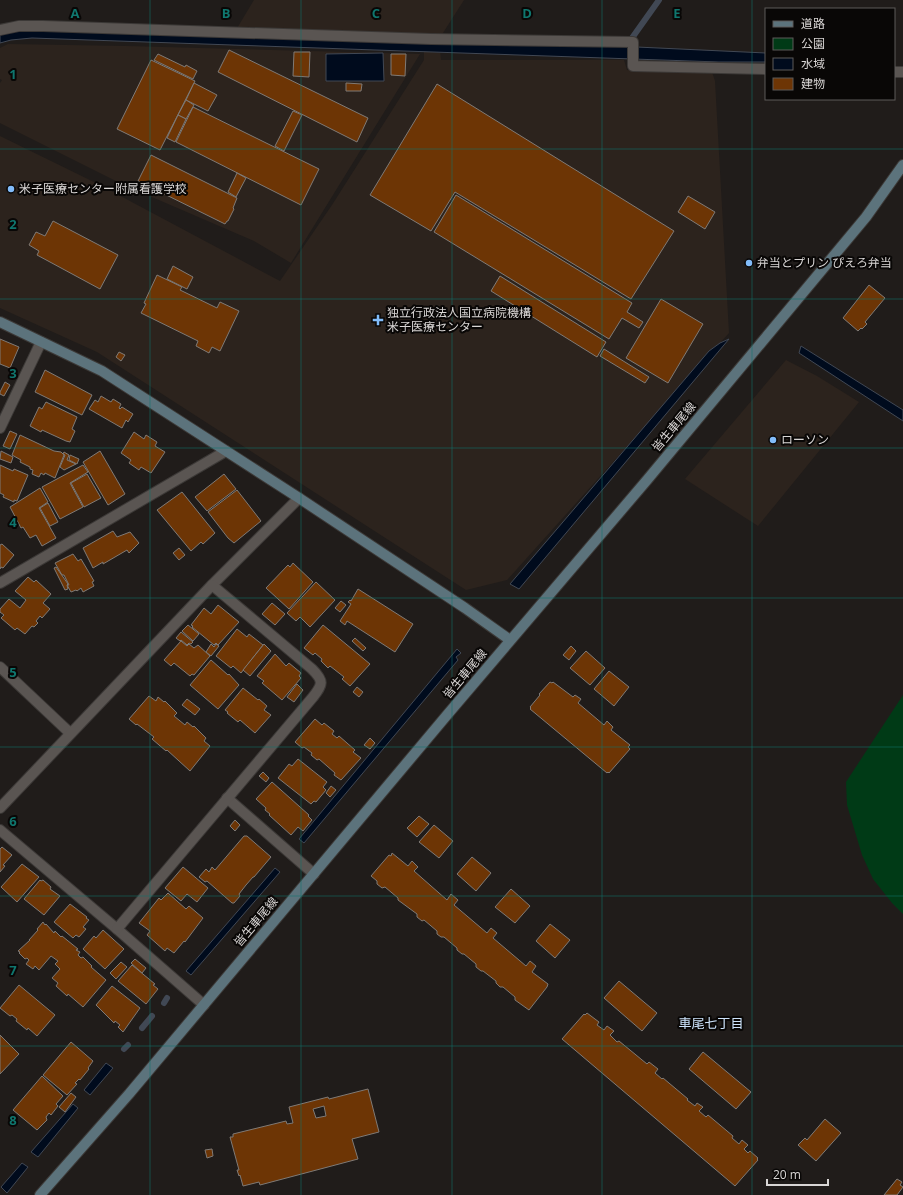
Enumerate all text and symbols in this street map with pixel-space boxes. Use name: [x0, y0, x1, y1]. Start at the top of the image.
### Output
text: A: [71, 4, 80, 22]
text: B: [222, 4, 231, 22]
text: C: [372, 4, 380, 22]
text: D: [522, 4, 532, 22]
text: E: [673, 4, 681, 22]
legend: [765, 8, 895, 100]
text: 道路: [801, 15, 825, 32]
text: 公園: [801, 35, 825, 52]
text: 水域: [801, 55, 825, 72]
text: 1: [9, 65, 17, 83]
text: 建物: [801, 75, 825, 92]
place label: 米子医療センター附属看護学校: [19, 180, 187, 197]
marker: 米子医療センター附属看護学校: [6, 184, 16, 194]
text: 2: [9, 215, 17, 233]
place label: 弁当とプリン ぴえろ弁当: [757, 254, 892, 271]
marker: 弁当とプリン ぴえろ弁当: [744, 258, 754, 268]
place label: 独立行政法人国立病院機構 米子医療センター: [387, 304, 531, 335]
marker: 独立行政法人国立病院機構 米子医療センター: [372, 314, 384, 326]
text: 3: [9, 364, 17, 382]
street label: 皆生車尾線: [648, 398, 699, 455]
place label: ローソン: [781, 431, 829, 448]
marker: ローソン: [768, 435, 778, 445]
text: 4: [9, 513, 17, 531]
street label: 皆生車尾線: [439, 645, 490, 702]
text: 5: [9, 663, 17, 681]
text: 6: [9, 812, 17, 830]
street label: 皆生車尾線: [230, 893, 281, 950]
text: 7: [9, 961, 17, 979]
district label: 車尾七丁目: [678, 1014, 744, 1032]
text: 8: [9, 1111, 17, 1129]
scale bar: [767, 1161, 828, 1187]
text: 20 m: [773, 1166, 801, 1183]

